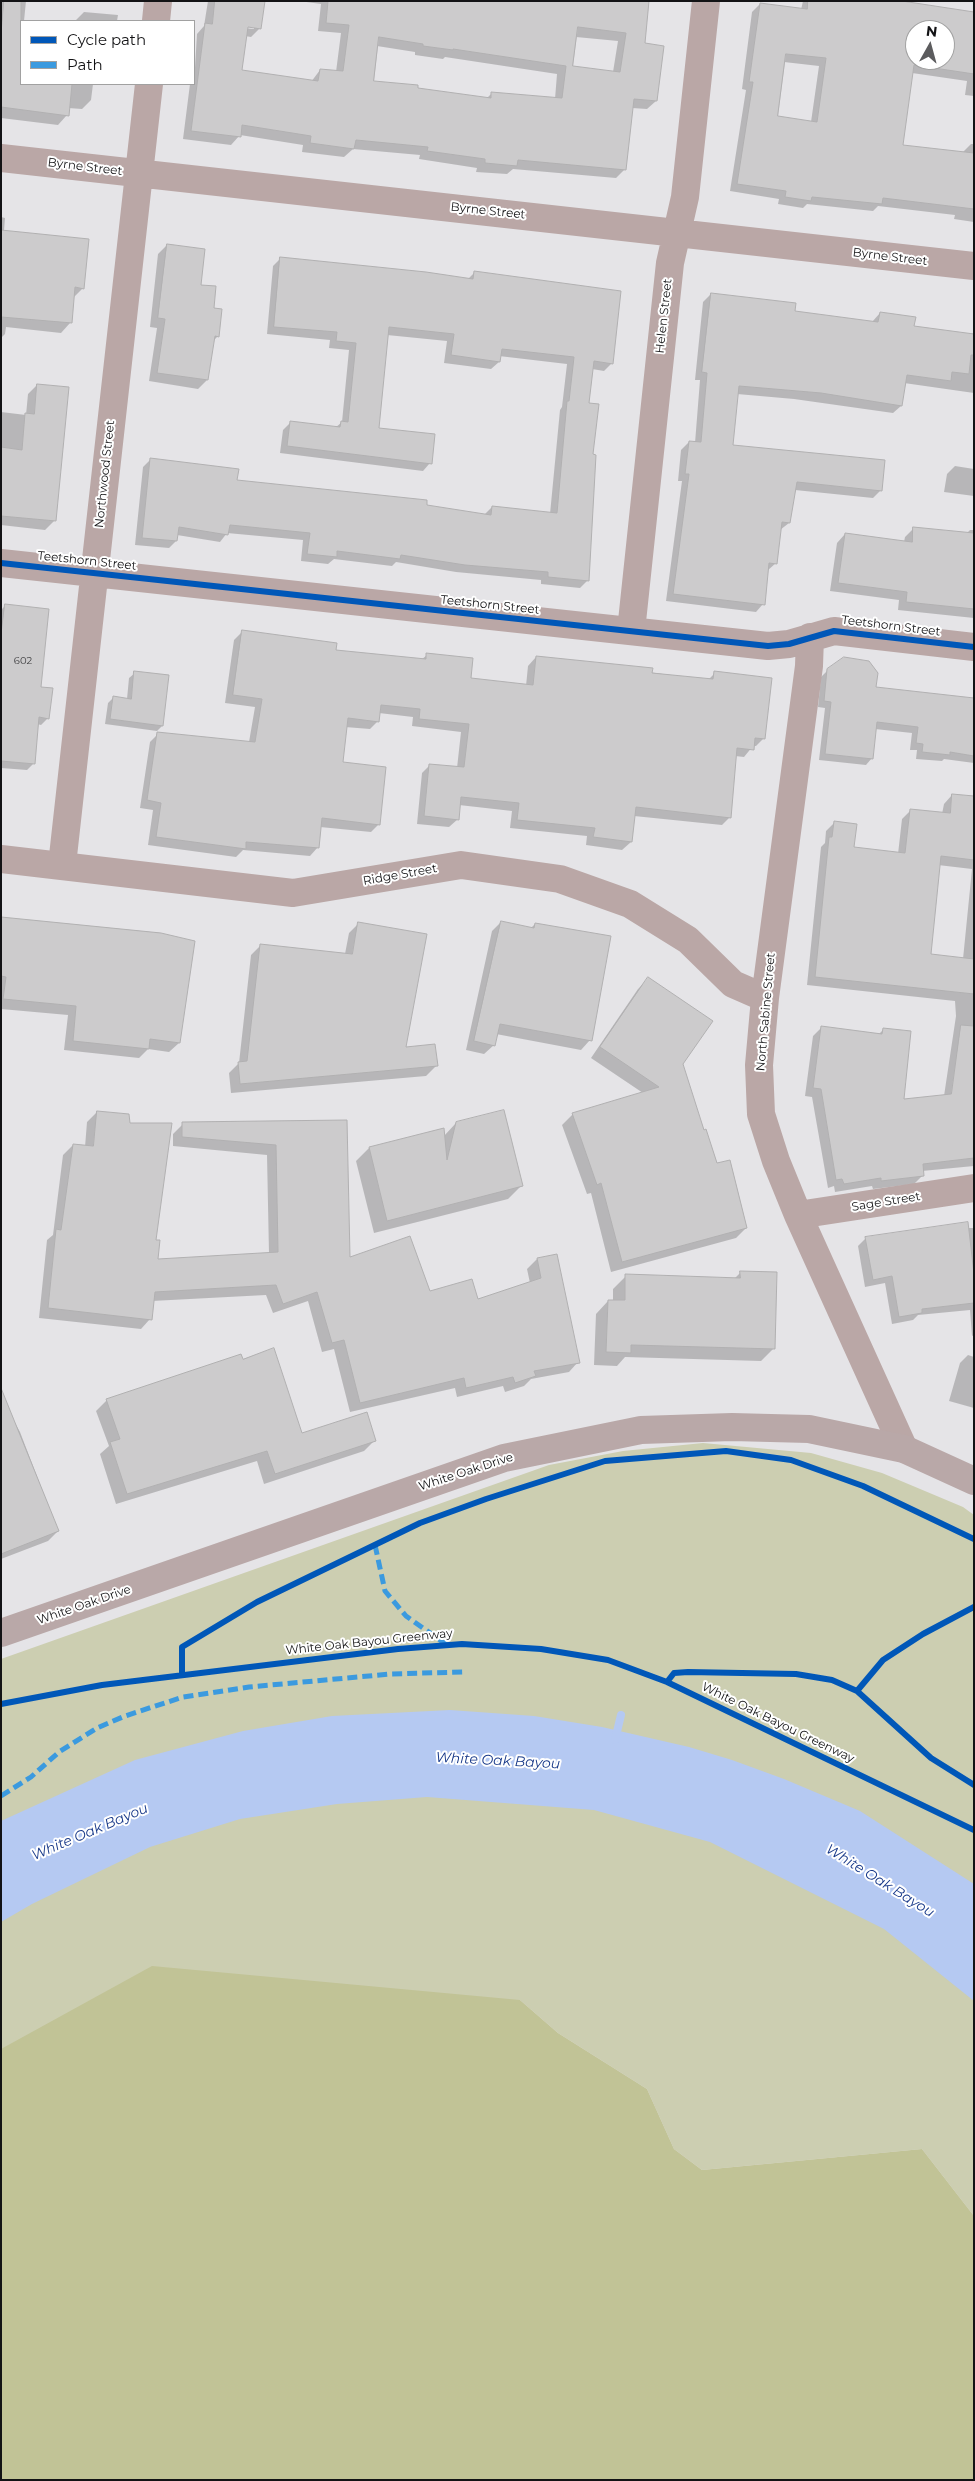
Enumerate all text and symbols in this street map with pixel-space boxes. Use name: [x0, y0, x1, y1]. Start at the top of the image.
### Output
legend: [20, 20, 195, 85]
north arrow: [905, 20, 955, 70]
text: N: [925, 21, 938, 41]
text: Cycle path: [67, 30, 146, 49]
text: Path: [67, 55, 103, 74]
street label: Byrne Street: [47, 155, 123, 179]
street label: Byrne Street: [450, 200, 526, 222]
street label: Byrne Street: [852, 245, 928, 269]
street label: Helen Street: [653, 278, 675, 354]
street label: Northwood Street: [92, 419, 118, 529]
street label: Teetshorn Street: [37, 549, 137, 573]
street label: Teetshorn Street: [440, 593, 540, 617]
street label: Teetshorn Street: [841, 613, 941, 639]
house number: 602: [14, 655, 32, 667]
street label: Ridge Street: [362, 861, 438, 889]
street label: North Sabine Street: [754, 952, 778, 1072]
street label: Sage Street: [851, 1189, 921, 1215]
street label: White Oak Drive: [417, 1450, 515, 1494]
street label: White Oak Drive: [35, 1582, 133, 1628]
street label: White Oak Bayou Greenway: [285, 1626, 453, 1658]
street label: White Oak Bayou Greenway: [699, 1680, 857, 1766]
water label: White Oak Bayou: [435, 1749, 561, 1773]
water label: White Oak Bayou: [29, 1800, 151, 1864]
water label: White Oak Bayou: [823, 1841, 937, 1921]

